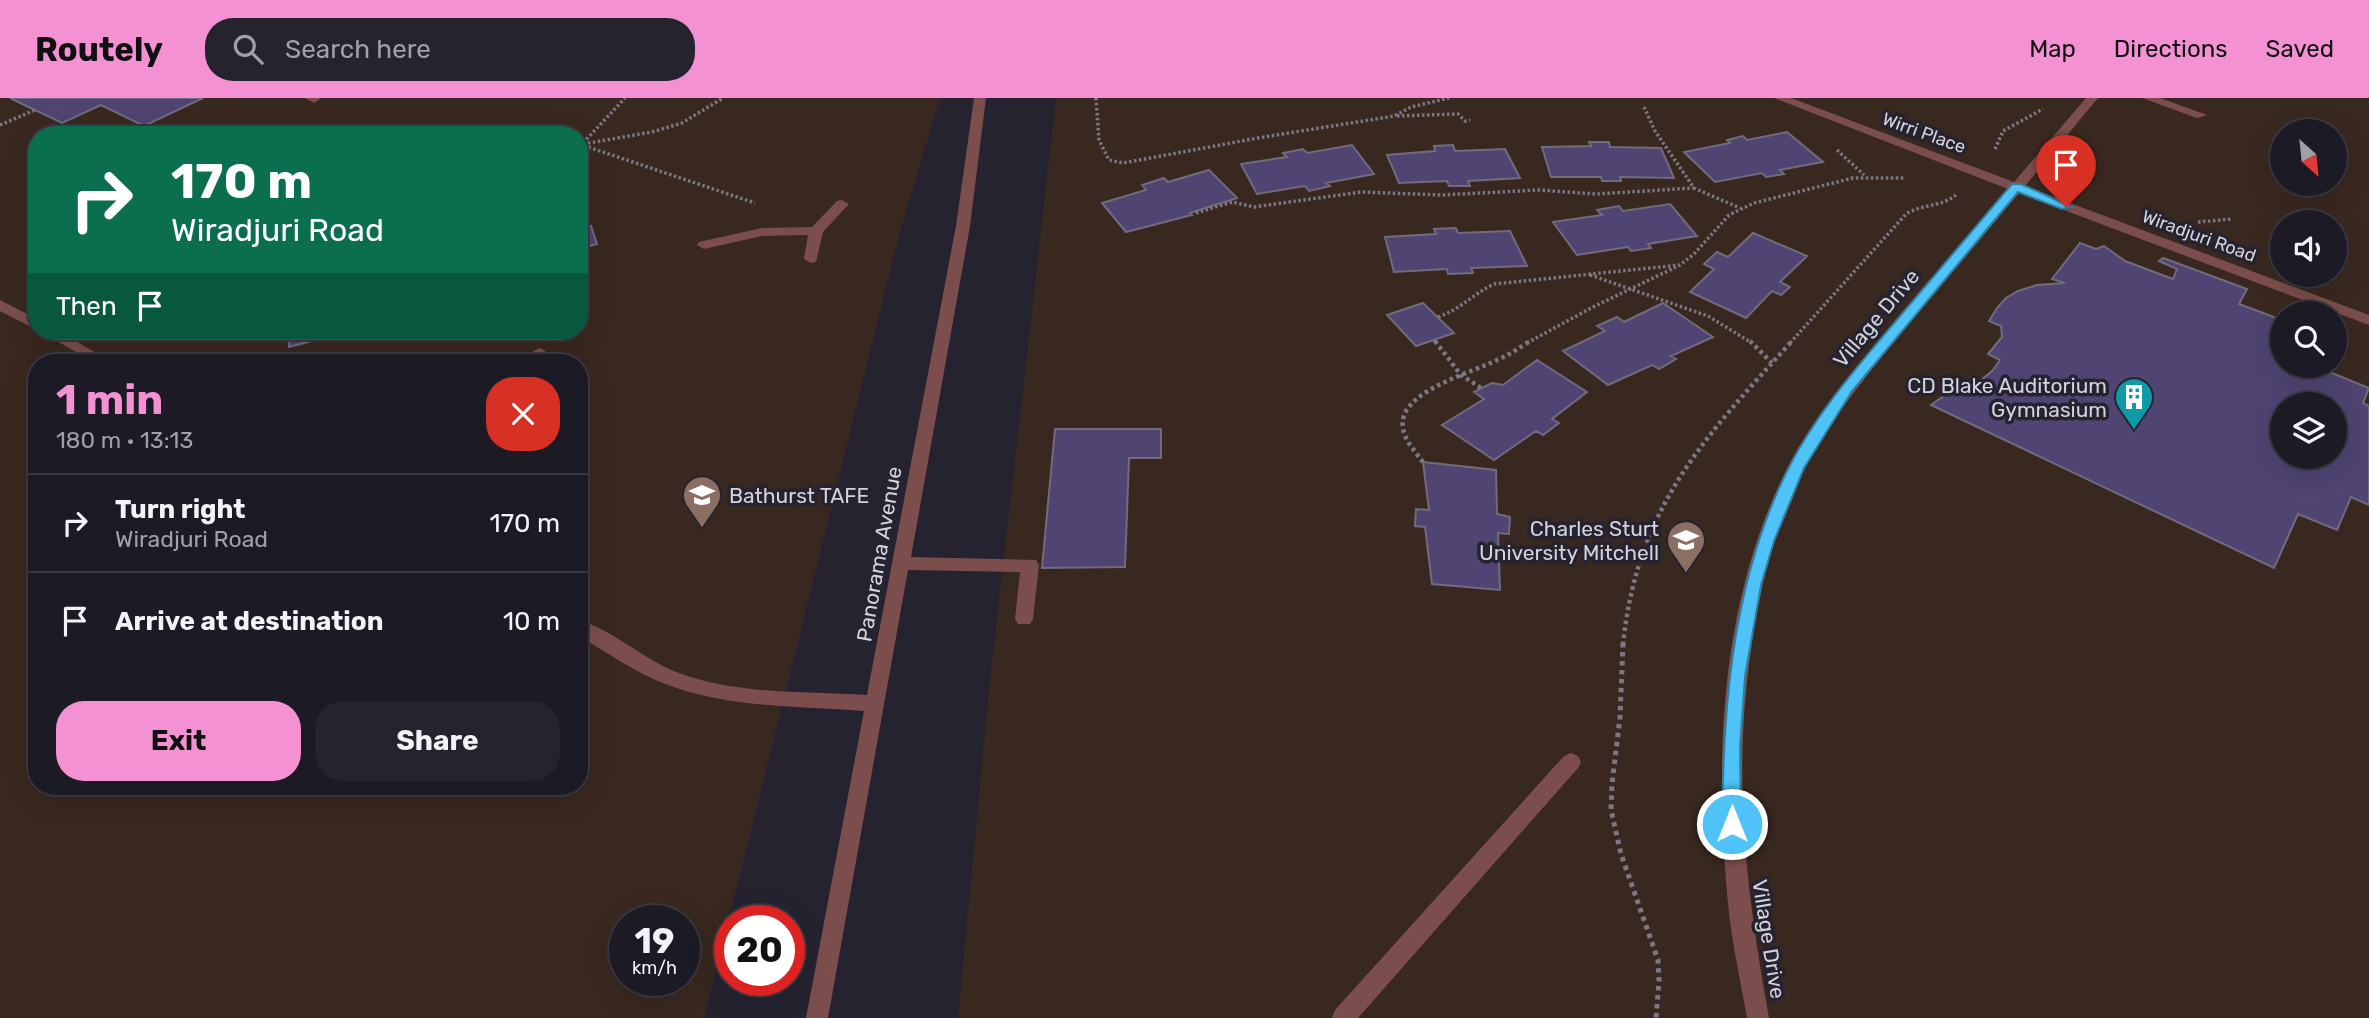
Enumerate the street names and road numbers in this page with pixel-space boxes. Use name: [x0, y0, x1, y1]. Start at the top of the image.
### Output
street label: Wirri Place: [1879, 108, 1969, 158]
street label: Wiradjuri Road: [2139, 205, 2259, 267]
street label: Village Drive: [1828, 264, 1924, 372]
street label: Panorama Avenue: [851, 464, 907, 644]
street label: Village Drive: [1747, 878, 1791, 1000]

